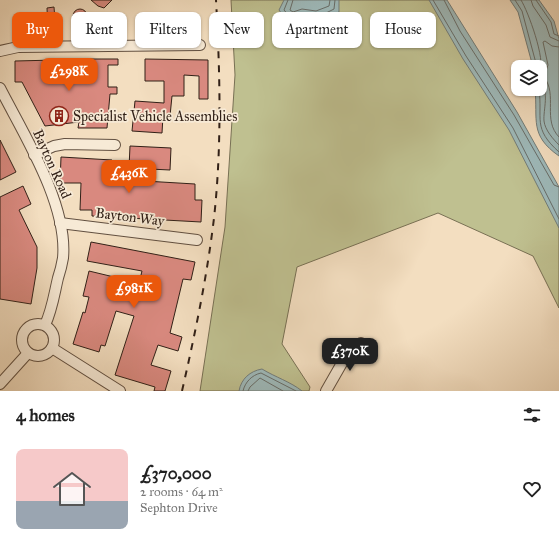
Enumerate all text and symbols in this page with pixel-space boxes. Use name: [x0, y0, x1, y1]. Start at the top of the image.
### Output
chip: Buy: [12, 12, 63, 48]
chip: Rent: [71, 12, 127, 48]
chip: Filters: [135, 12, 201, 48]
chip: New: [209, 12, 264, 48]
chip: Apartment: [272, 12, 362, 48]
chip: House: [370, 12, 436, 48]
pin: £298K: [41, 58, 97, 92]
map controls: [511, 60, 547, 96]
button: layers: [511, 60, 547, 96]
text: £298K: [50, 63, 88, 79]
building icon: Specialist Vehicle Assemblies: [48, 105, 70, 127]
place label: Specialist Vehicle Assemblies: [73, 108, 237, 125]
street label: Bayton Road: [29, 127, 75, 201]
pin: £436K: [101, 160, 157, 194]
text: £436K: [110, 165, 148, 181]
street label: Bayton Way: [95, 204, 166, 230]
pin: £981K: [106, 275, 162, 309]
text: £981K: [115, 280, 153, 296]
pin: £370K: [322, 338, 378, 372]
text: £370K: [331, 343, 369, 359]
icon: filters: [521, 404, 543, 426]
text: 4 homes: [16, 405, 75, 426]
text: £370,000: [140, 463, 212, 484]
icon: home: [48, 465, 96, 513]
icon: heart: [521, 478, 543, 500]
text: 2 rooms · 64 m²: [140, 484, 223, 500]
text: Sephton Drive: [140, 500, 218, 516]

